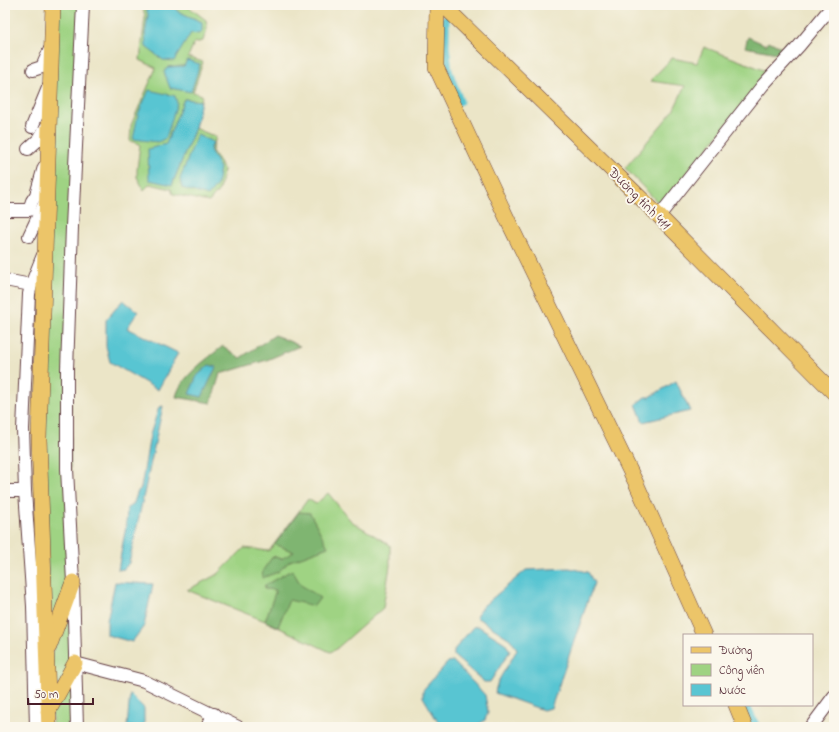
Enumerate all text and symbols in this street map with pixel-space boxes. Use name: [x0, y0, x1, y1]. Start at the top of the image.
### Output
street label: Đường tỉnh 411: [601, 162, 675, 236]
legend: [683, 634, 813, 706]
text: Đường: [718, 642, 752, 661]
text: Công viên: [719, 662, 764, 681]
scale bar: [28, 680, 93, 706]
text: Nước: [719, 682, 746, 700]
text: 50 m: [34, 686, 58, 704]

